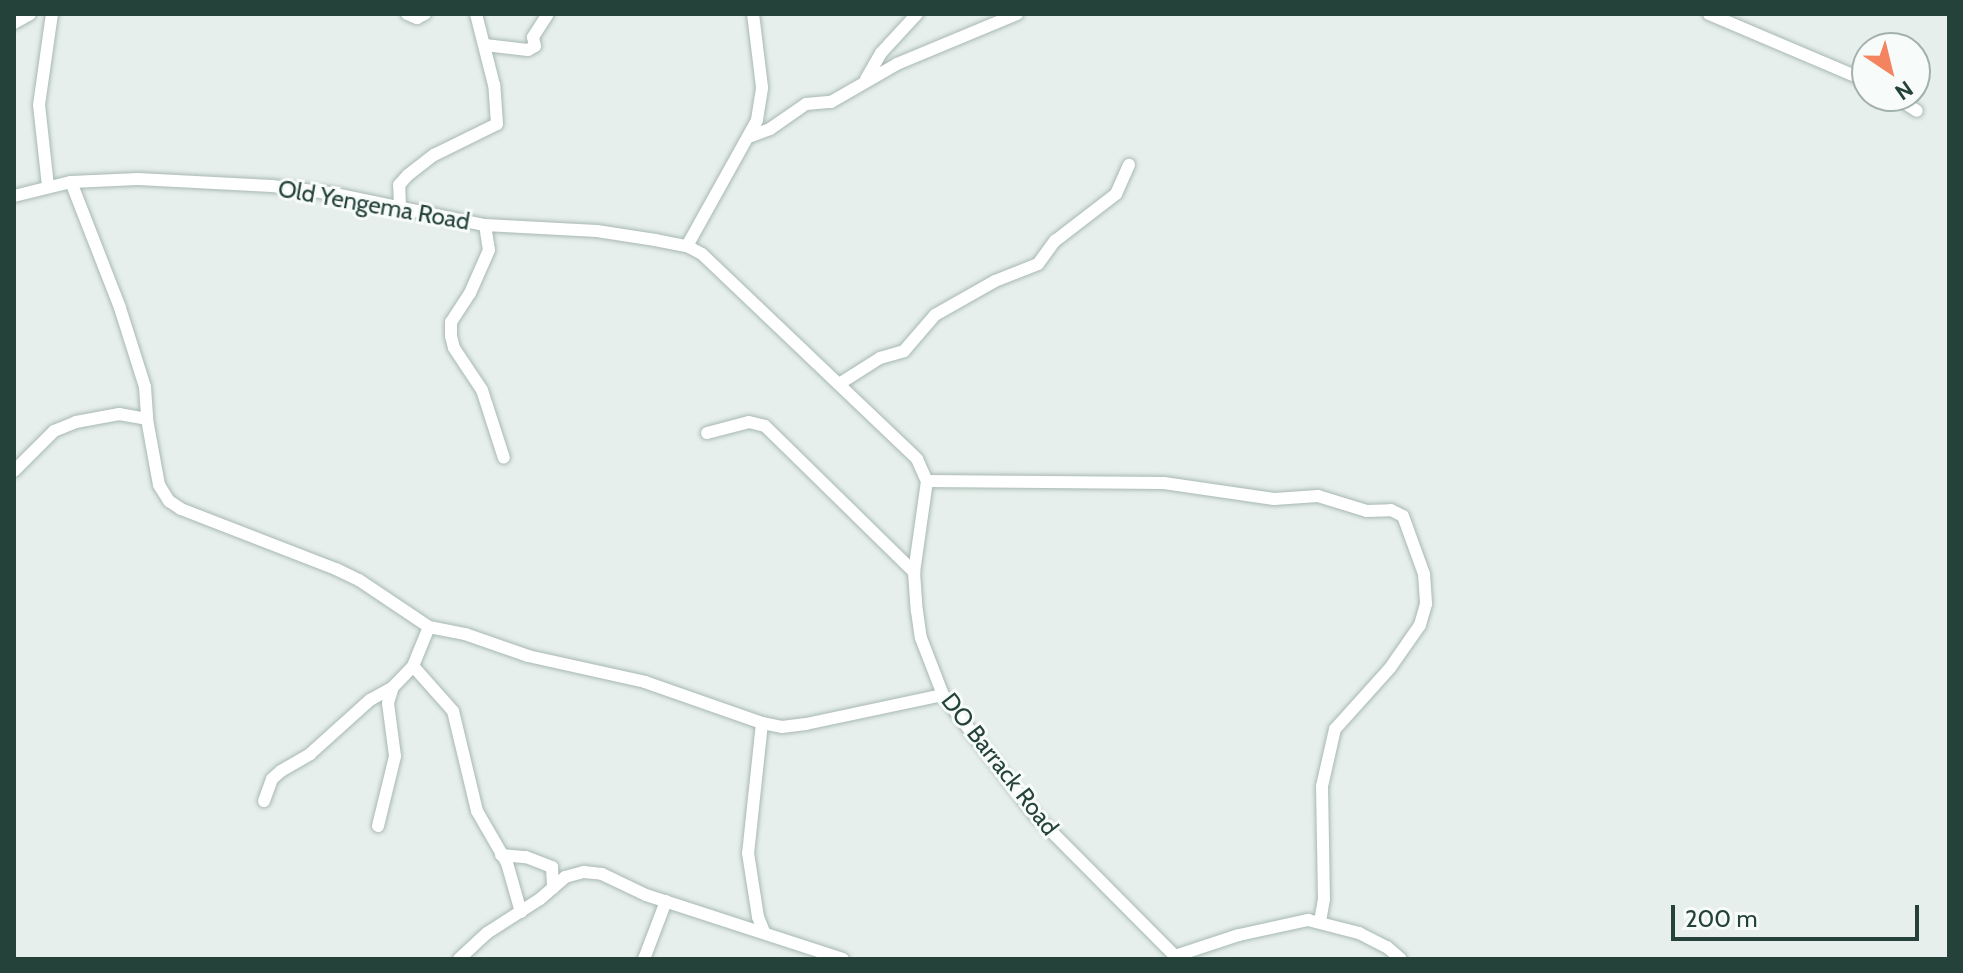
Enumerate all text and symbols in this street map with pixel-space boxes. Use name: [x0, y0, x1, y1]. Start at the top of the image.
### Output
north arrow: [1851, 32, 1931, 112]
text: N: [1890, 75, 1918, 106]
street label: Old Yengema Road: [276, 174, 472, 236]
street label: DO Barrack Road: [935, 687, 1065, 841]
scale bar: [1675, 889, 1923, 939]
text: 200 m: [1685, 904, 1758, 933]

